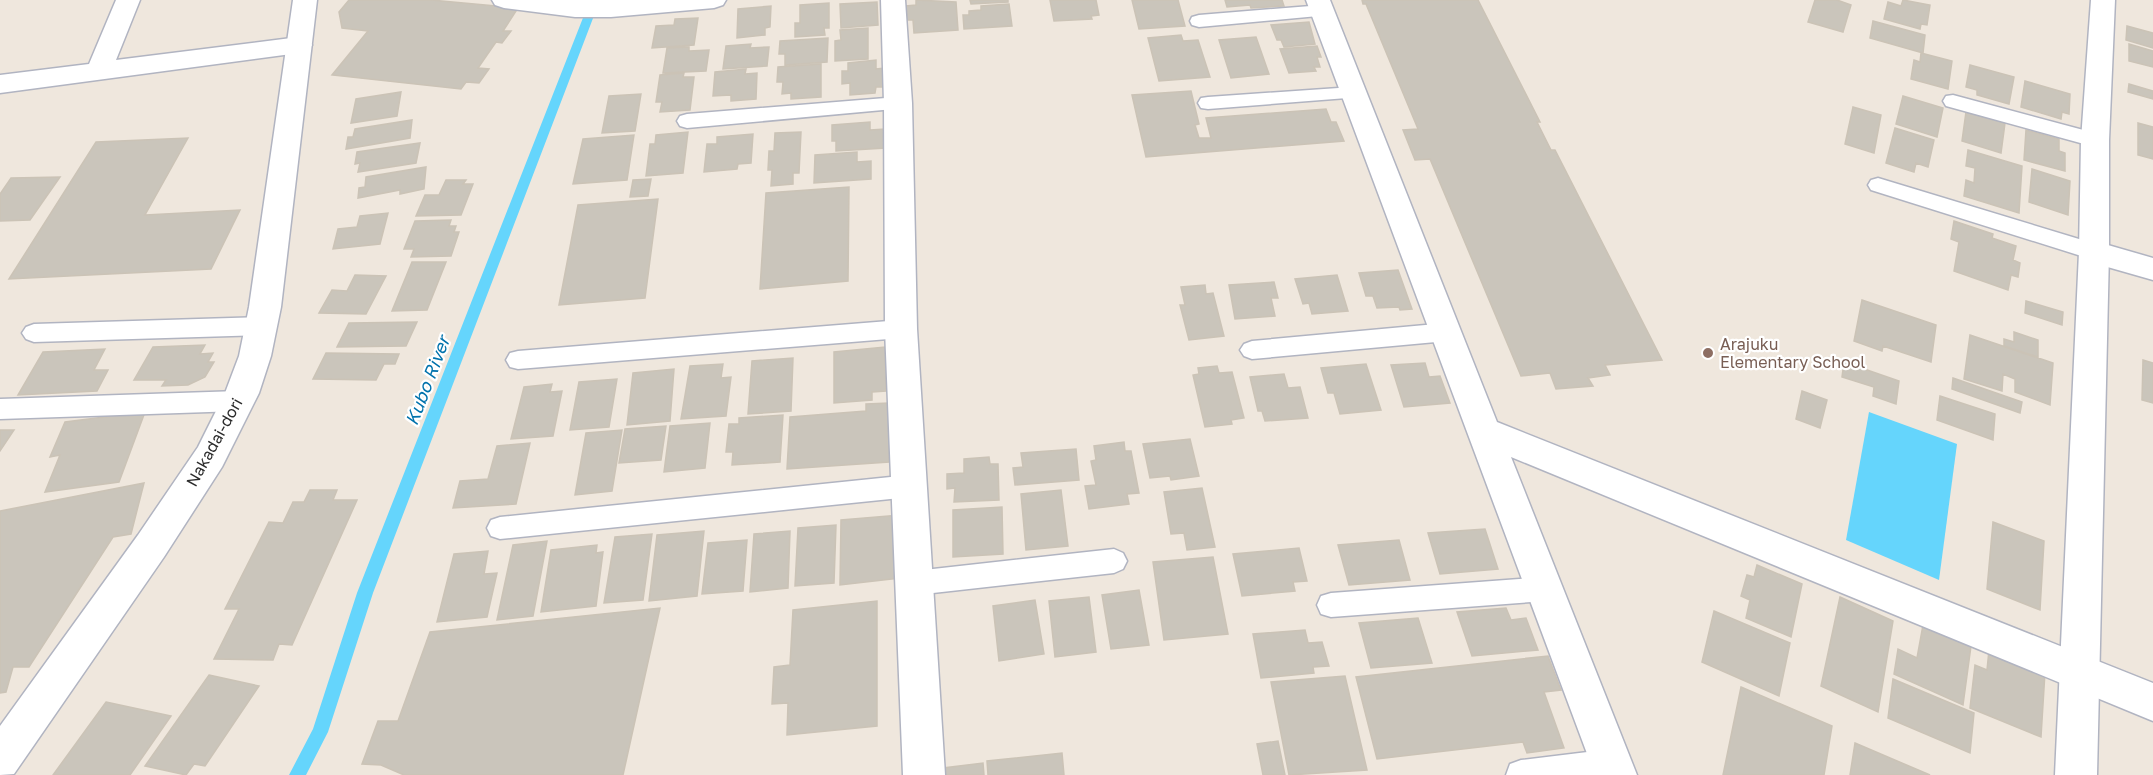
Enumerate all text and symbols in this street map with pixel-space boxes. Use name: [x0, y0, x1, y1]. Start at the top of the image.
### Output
water label: Kubo River: [400, 330, 455, 428]
place label: Arajuku Elementary School: [1720, 334, 1865, 372]
marker: Arajuku Elementary School: [1701, 346, 1715, 360]
street label: Nakadai-dori: [181, 394, 247, 490]

